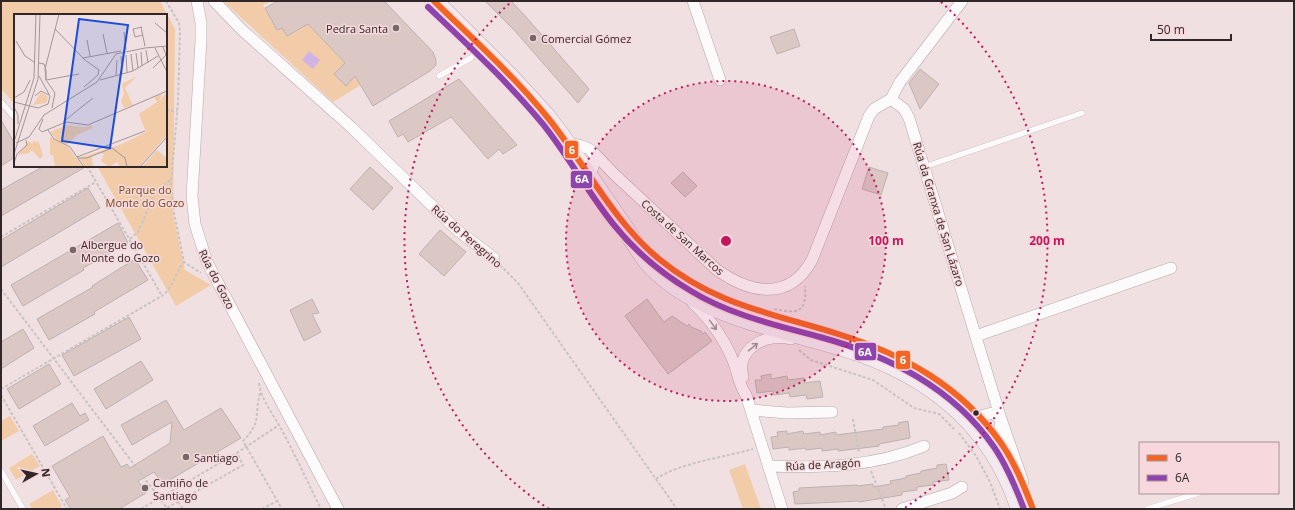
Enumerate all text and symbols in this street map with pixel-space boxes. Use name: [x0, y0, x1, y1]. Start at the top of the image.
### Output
inset map: [14, 14, 167, 167]
scale bar: [1151, 16, 1231, 42]
place label: Pedra Santa: [326, 21, 388, 36]
text: 50 m: [1157, 21, 1185, 38]
marker: Pedra Santa: [391, 23, 401, 33]
place label: Comercial Gómez: [541, 31, 631, 46]
marker: Comercial Gómez: [528, 33, 538, 43]
line badge: 6: [564, 140, 579, 159]
street label: Rúa da Granxa de San Lázaro: [910, 140, 968, 288]
text: 6: [569, 142, 575, 157]
line badge: 6A: [570, 170, 593, 189]
text: 6A: [575, 171, 589, 186]
park label: Parque do Monte do Gozo: [106, 182, 185, 210]
street label: Costa de San Marcos: [638, 196, 728, 278]
street label: Rúa do Peregrino: [429, 201, 506, 271]
text: 100 m: [868, 232, 904, 249]
text: 200 m: [1029, 232, 1065, 249]
centre of rings: [719, 234, 733, 248]
place label: Albergue do Monte do Gozo: [81, 237, 160, 265]
marker: Albergue do Monte do Gozo: [68, 245, 78, 255]
street label: Rúa do Gozo: [196, 247, 239, 312]
one-way arrow: [709, 319, 717, 330]
one-way arrow: [747, 342, 758, 351]
line badge: 6A: [854, 342, 877, 361]
text: 6A: [858, 344, 872, 359]
line badge: 6: [895, 350, 911, 370]
text: 6: [900, 352, 906, 367]
unlabelled marker: [971, 408, 981, 418]
legend: [1139, 442, 1279, 494]
text: 6: [1175, 449, 1182, 466]
place label: Santiago: [194, 450, 239, 465]
marker: Santiago: [181, 452, 191, 462]
north arrow: [16, 454, 56, 494]
street label: Rúa de Aragón: [785, 455, 861, 473]
text: N: [38, 467, 54, 478]
text: 6A: [1175, 469, 1190, 486]
place label: Camiño de Santiago: [153, 475, 208, 503]
marker: Camiño de Santiago: [140, 483, 150, 493]

